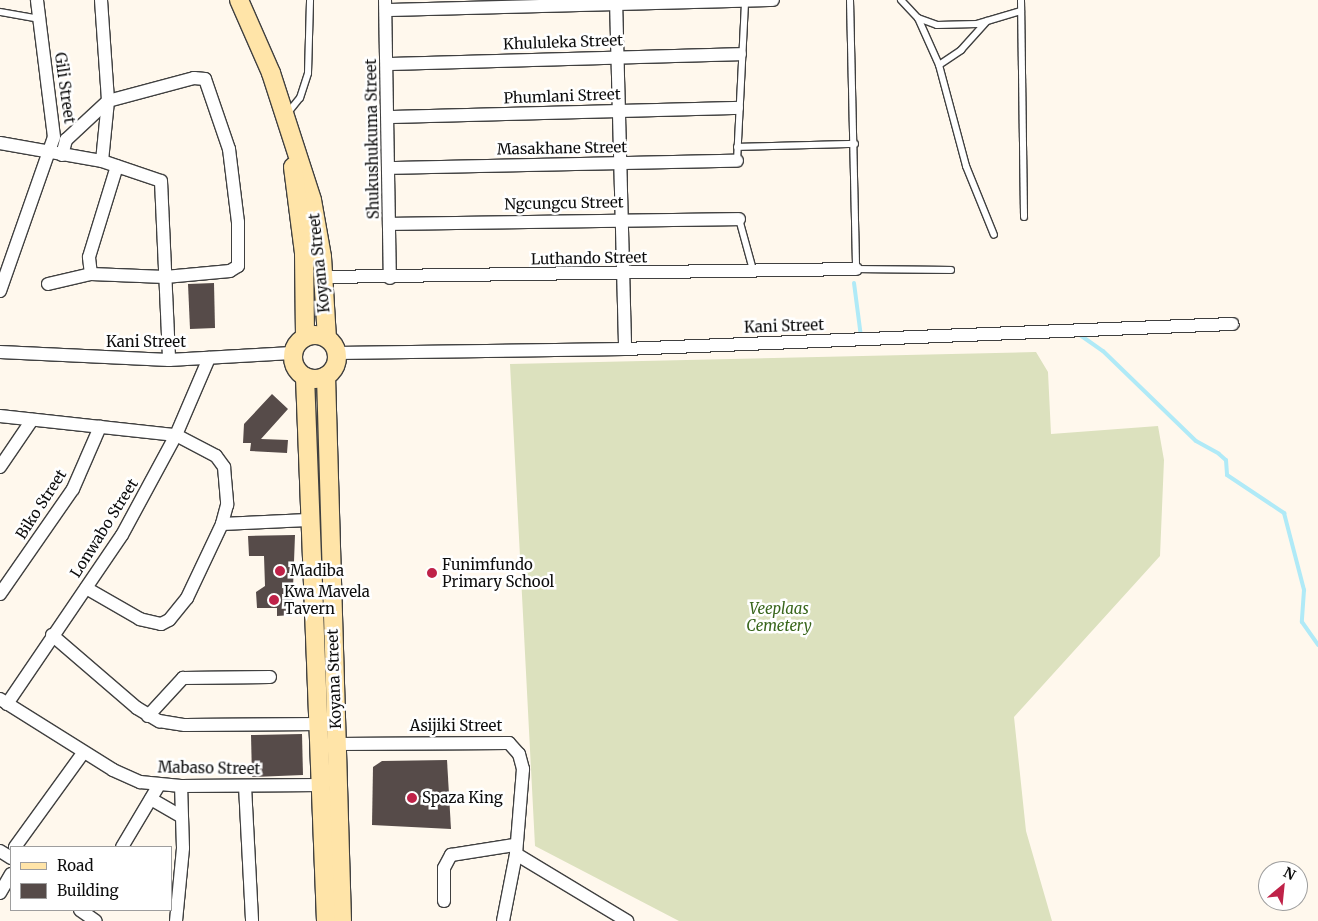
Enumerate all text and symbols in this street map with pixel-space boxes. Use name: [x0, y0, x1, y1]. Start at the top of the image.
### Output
street label: Khululeka Street: [503, 31, 623, 53]
street label: Gili Street: [51, 51, 79, 125]
street label: Shukushukuma Street: [362, 59, 382, 219]
street label: Phumlani Street: [503, 85, 621, 107]
street label: Masakhane Street: [497, 138, 627, 158]
street label: Ngcungcu Street: [504, 193, 624, 213]
street label: Koyana Street: [305, 212, 333, 314]
street label: Luthando Street: [531, 248, 647, 268]
street label: Kani Street: [744, 316, 824, 336]
street label: Kani Street: [106, 333, 186, 351]
street label: Biko Street: [12, 466, 70, 542]
street label: Lonwabo Street: [66, 475, 142, 581]
place label: Funimfundo Primary School: [442, 555, 554, 590]
place label: Madiba: [290, 562, 344, 580]
marker: Madiba: [274, 565, 286, 577]
marker: Funimfundo Primary School: [426, 567, 438, 579]
place label: Kwa Mavela Tavern: [284, 582, 370, 617]
marker: Kwa Mavela Tavern: [268, 594, 280, 606]
park label: Veeplaas Cemetery: [746, 599, 812, 634]
street label: Koyana Street: [323, 629, 345, 729]
street label: Asijiki Street: [410, 717, 502, 735]
street label: Mabaso Street: [158, 758, 260, 778]
place label: Spaza King: [422, 789, 503, 807]
marker: Spaza King: [406, 792, 418, 804]
legend: [10, 846, 172, 911]
text: Road: [57, 856, 93, 875]
north arrow: [1258, 861, 1308, 911]
text: N: [1280, 863, 1299, 884]
text: Building: [57, 881, 119, 900]

